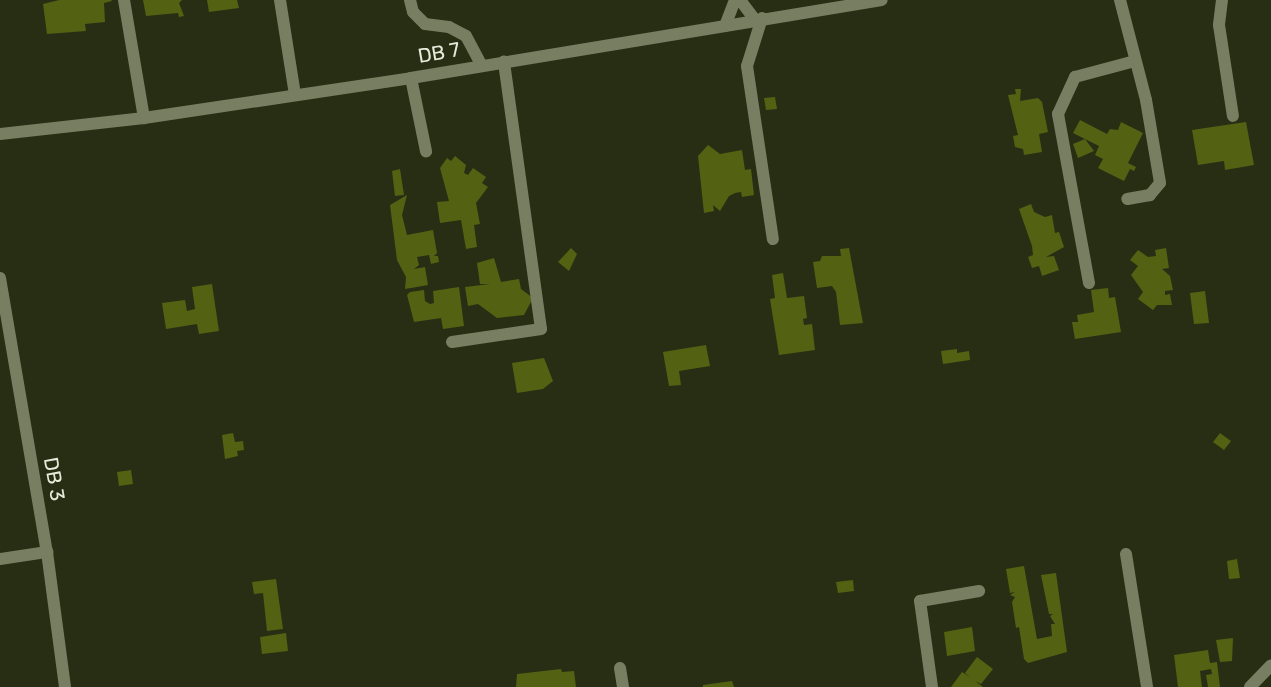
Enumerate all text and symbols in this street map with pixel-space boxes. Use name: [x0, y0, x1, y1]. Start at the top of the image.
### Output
street label: DB 7: [416, 38, 462, 68]
street label: DB 3: [38, 455, 70, 503]

